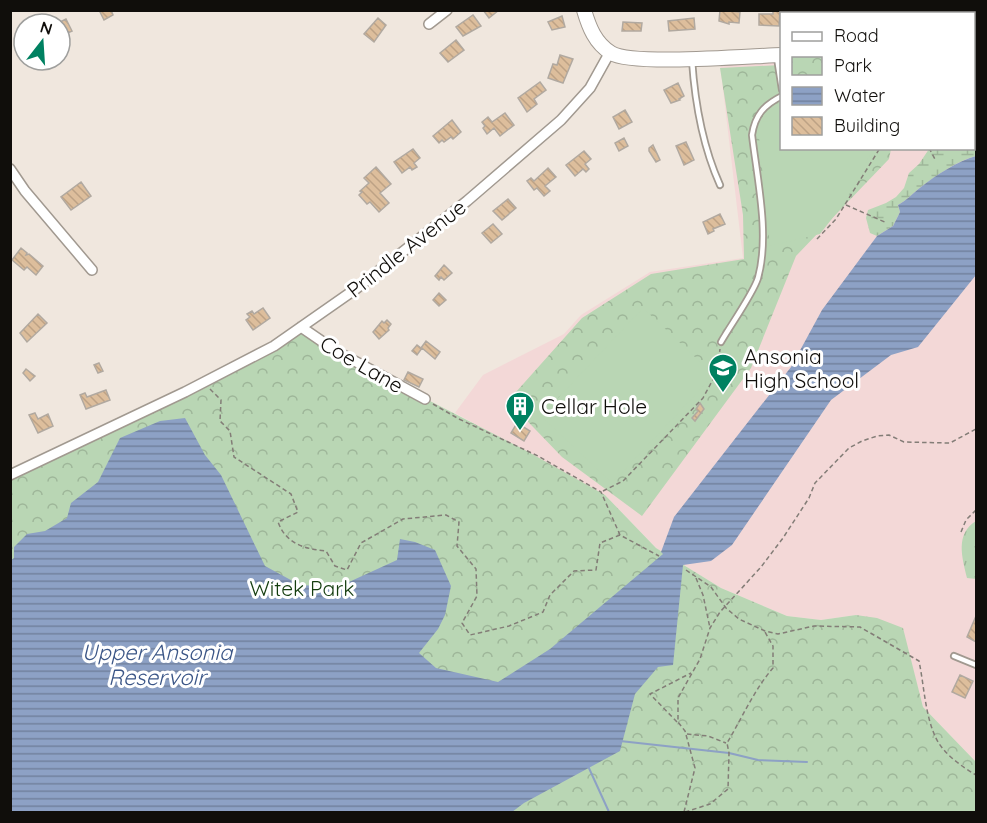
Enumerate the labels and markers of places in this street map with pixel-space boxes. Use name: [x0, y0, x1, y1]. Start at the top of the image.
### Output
place label: Ansonia High School: [744, 343, 859, 393]
school or university icon: Ansonia High School: [707, 352, 739, 394]
building icon: Cellar Hole: [504, 390, 536, 432]
place label: Cellar Hole: [541, 393, 647, 419]

